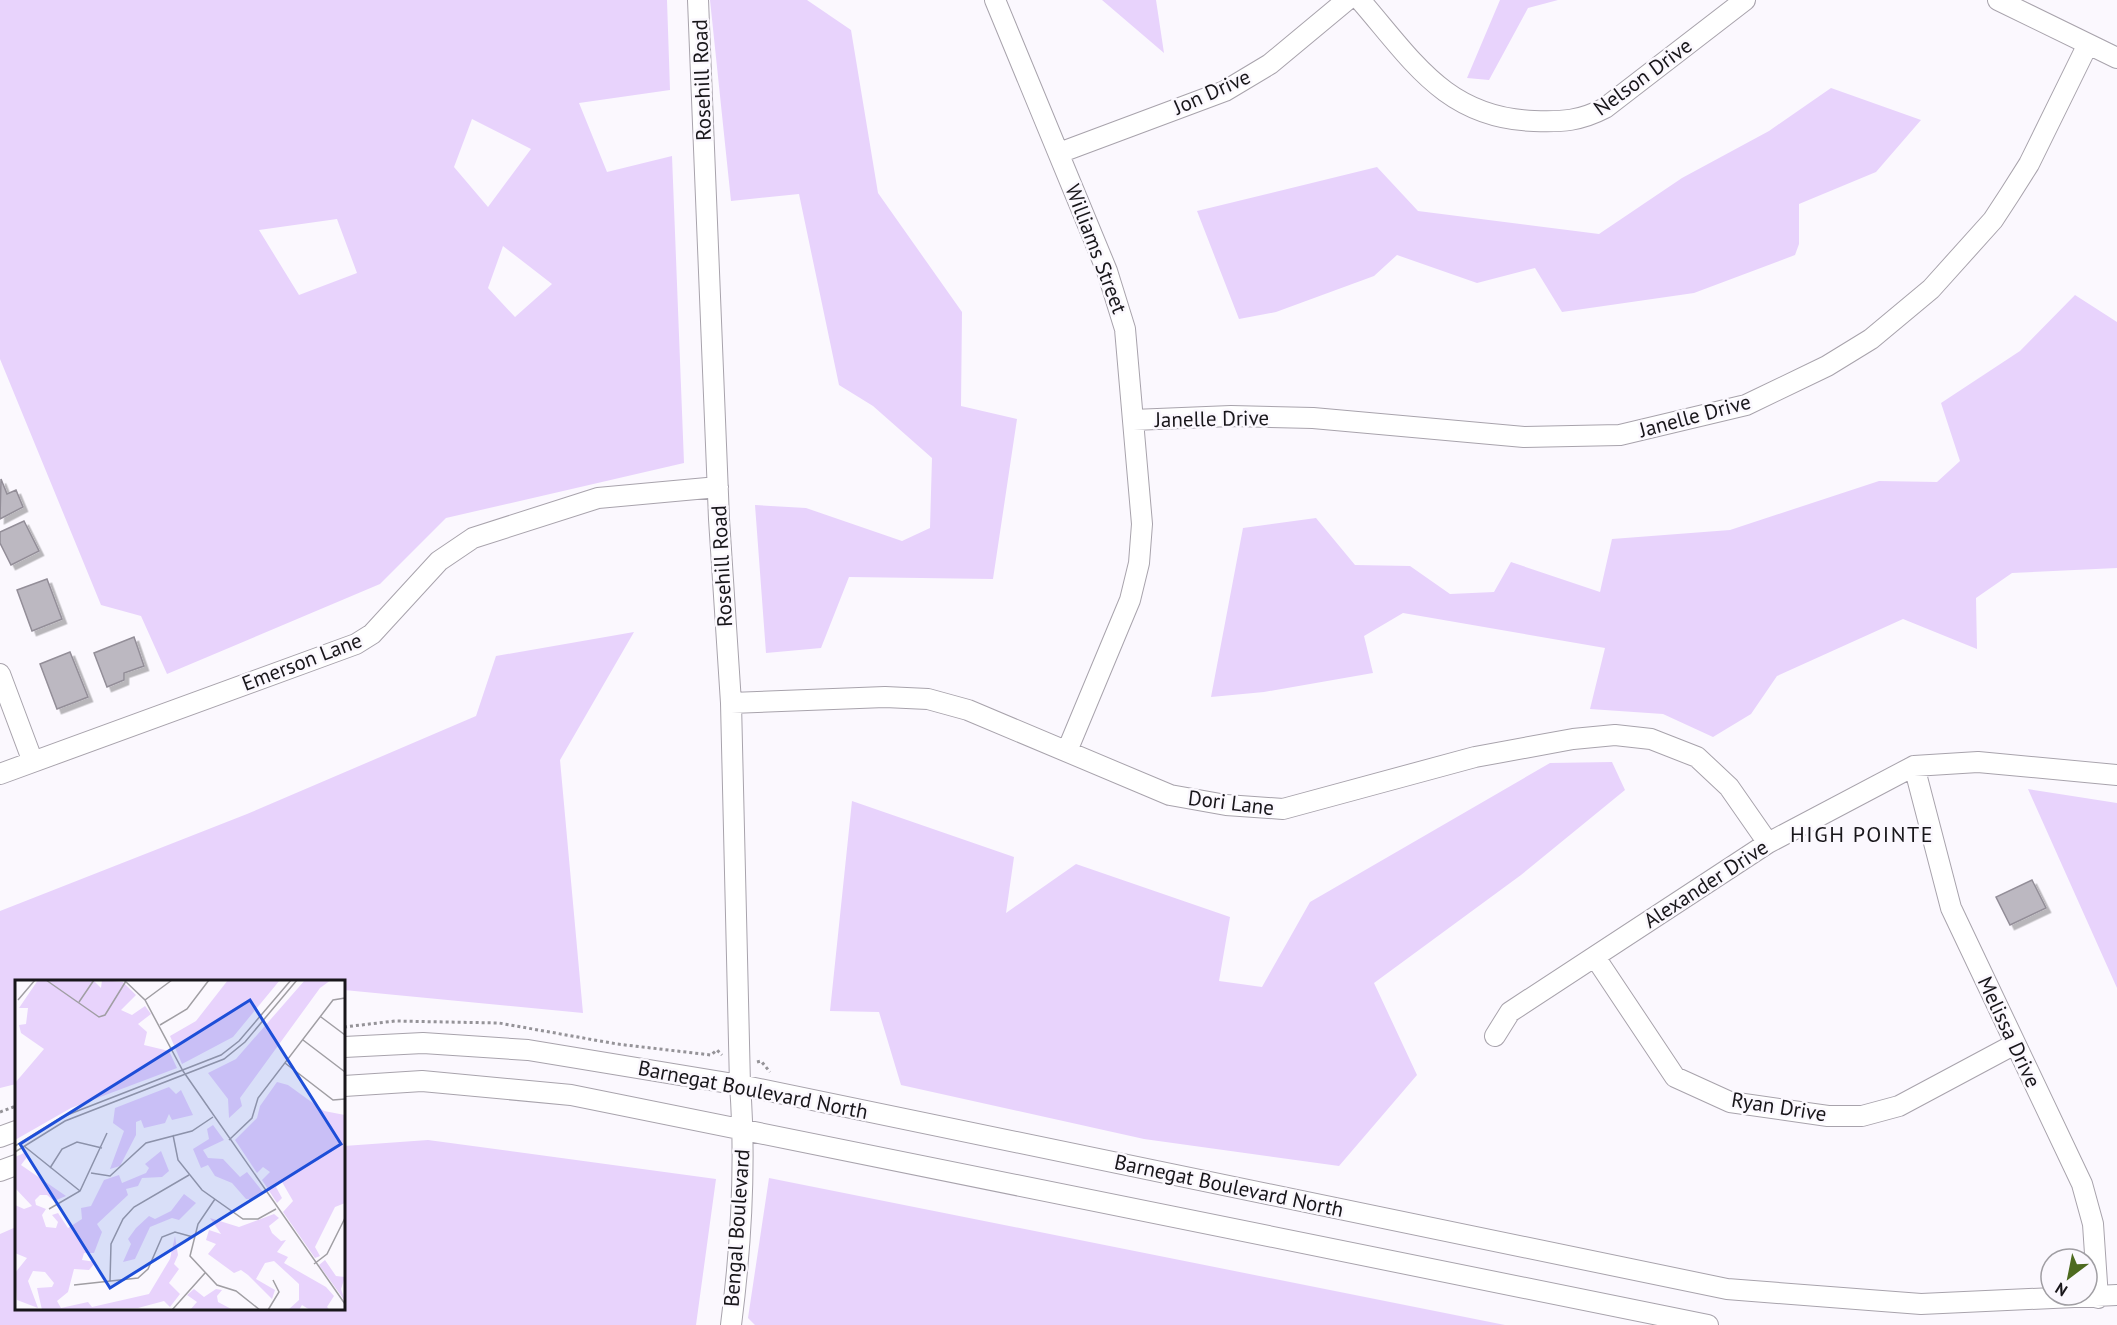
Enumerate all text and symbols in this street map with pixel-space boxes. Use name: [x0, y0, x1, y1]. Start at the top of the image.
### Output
street label: Rosehill Road: [686, 19, 717, 141]
street label: Nelson Drive: [1588, 32, 1697, 121]
street label: Jon Drive: [1168, 63, 1255, 121]
street label: Williams Street: [1059, 180, 1134, 317]
street label: Janelle Drive: [1635, 388, 1754, 444]
street label: Janelle Drive: [1154, 404, 1269, 433]
street label: Rosehill Road: [705, 505, 738, 628]
street label: Emerson Lane: [238, 626, 366, 697]
street label: Dori Lane: [1187, 784, 1276, 821]
district label: HIGH POINTE: [1790, 820, 1934, 848]
street label: Alexander Drive: [1638, 833, 1773, 934]
street label: Melissa Drive: [1972, 972, 2047, 1092]
inset map: [15, 980, 345, 1310]
street label: Barnegat Boulevard North: [636, 1054, 870, 1125]
street label: Ryan Drive: [1729, 1086, 1829, 1127]
street label: Bengal Boulevard: [718, 1148, 755, 1308]
street label: Barnegat Boulevard North: [1112, 1148, 1346, 1223]
north arrow: [2039, 1247, 2099, 1307]
text: N: [2051, 1278, 2071, 1301]

